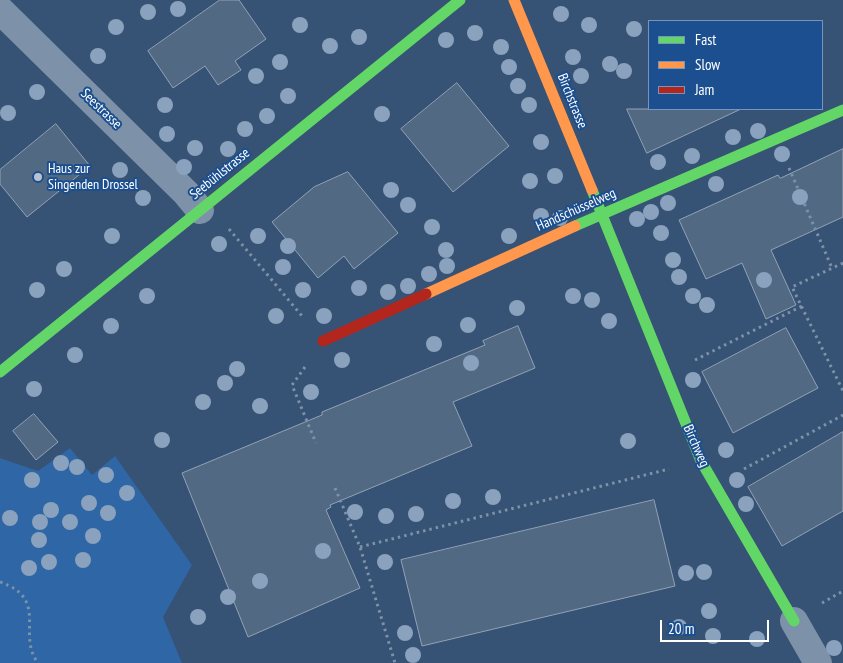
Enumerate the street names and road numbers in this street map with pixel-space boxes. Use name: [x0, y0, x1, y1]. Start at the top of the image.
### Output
street label: Birchstrasse: [553, 71, 591, 131]
street label: Seestrasse: [77, 85, 125, 133]
street label: Seebühlstrasse: [187, 145, 253, 203]
street label: Handschüsselweg: [533, 185, 619, 235]
street label: Birchweg: [679, 422, 713, 470]

